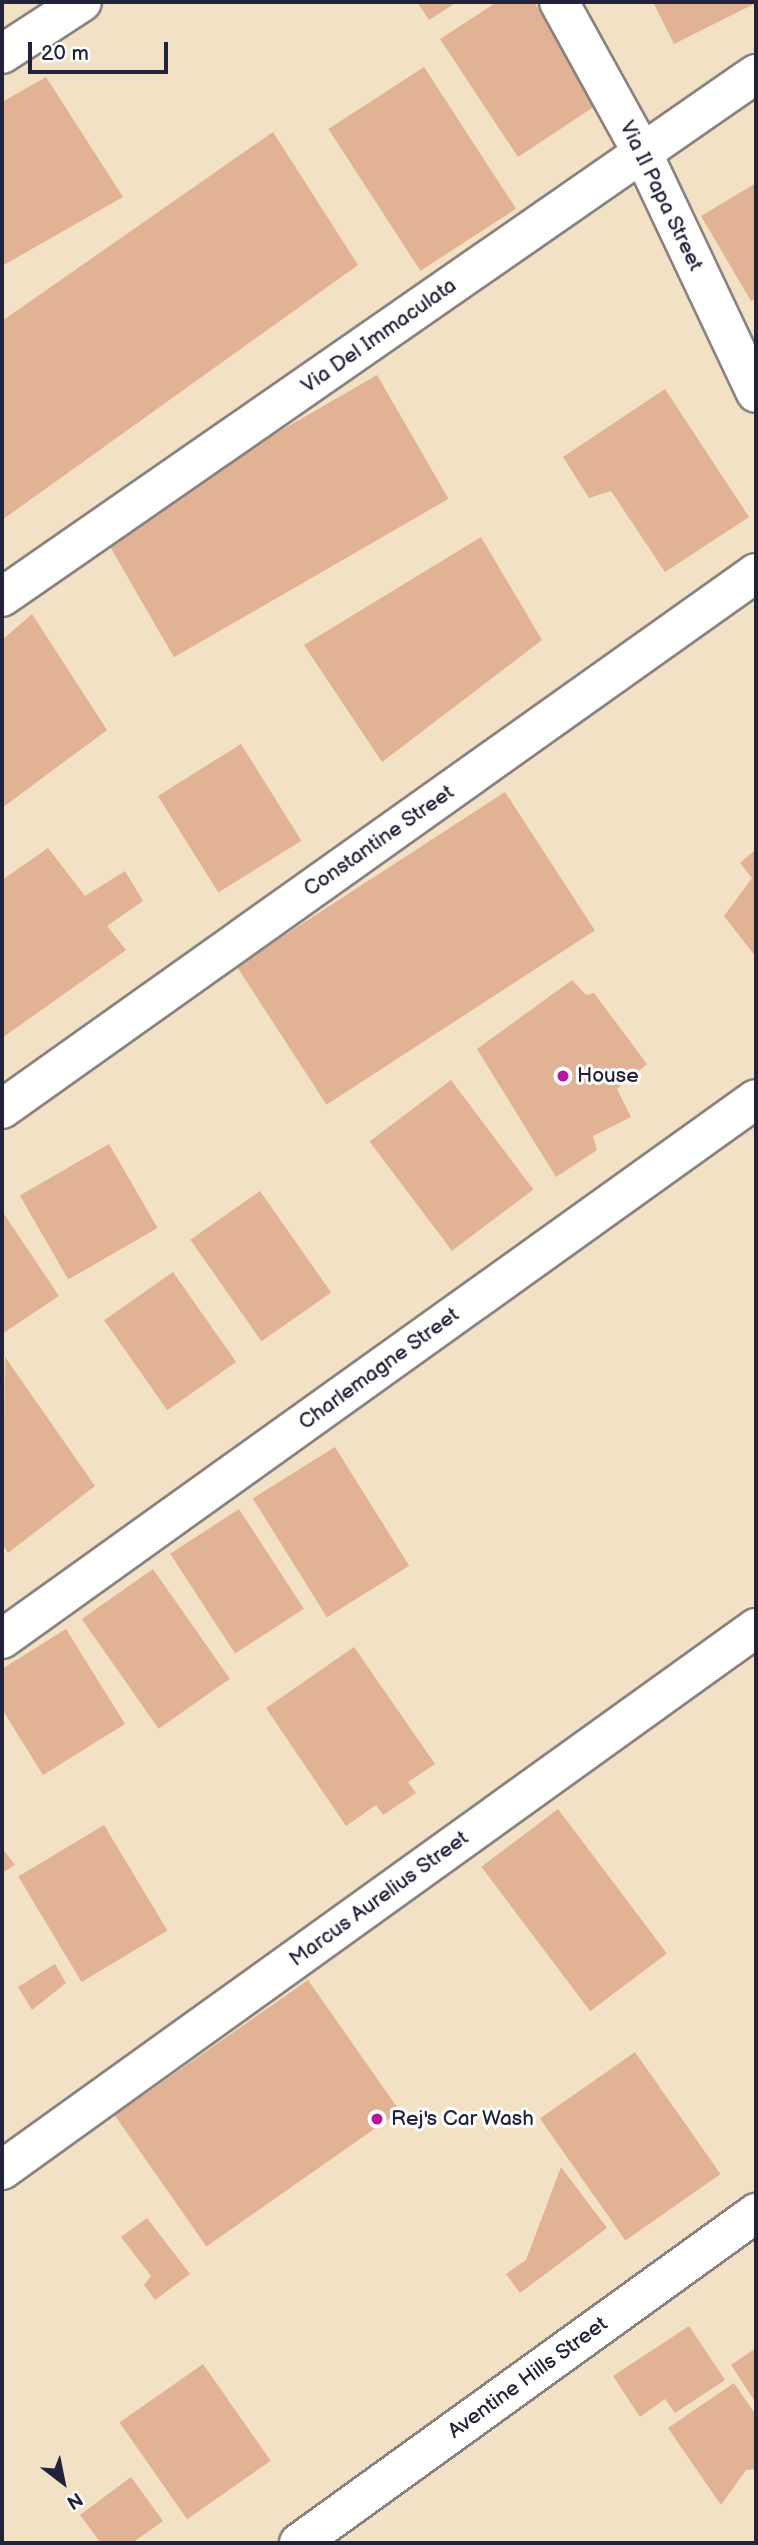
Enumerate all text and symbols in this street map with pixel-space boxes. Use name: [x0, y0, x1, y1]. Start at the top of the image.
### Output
scale bar: [32, 28, 172, 72]
text: 20 m: [41, 41, 89, 66]
street label: Via Il Papa Street: [614, 117, 708, 275]
street label: Via Del Immaculata: [297, 273, 461, 399]
street label: Constantine Street: [299, 780, 459, 902]
place label: House: [577, 1063, 639, 1089]
marker: House: [555, 1068, 571, 1084]
street label: Charlemagne Street: [294, 1302, 464, 1436]
street label: Marcus Aurelius Street: [285, 1826, 473, 1972]
place label: Rej's Car Wash: [391, 2106, 535, 2132]
marker: Rej's Car Wash: [369, 2111, 385, 2127]
street label: Aventine Hills Street: [443, 2312, 613, 2444]
north arrow: [28, 2447, 98, 2517]
text: N: [62, 2487, 87, 2514]

